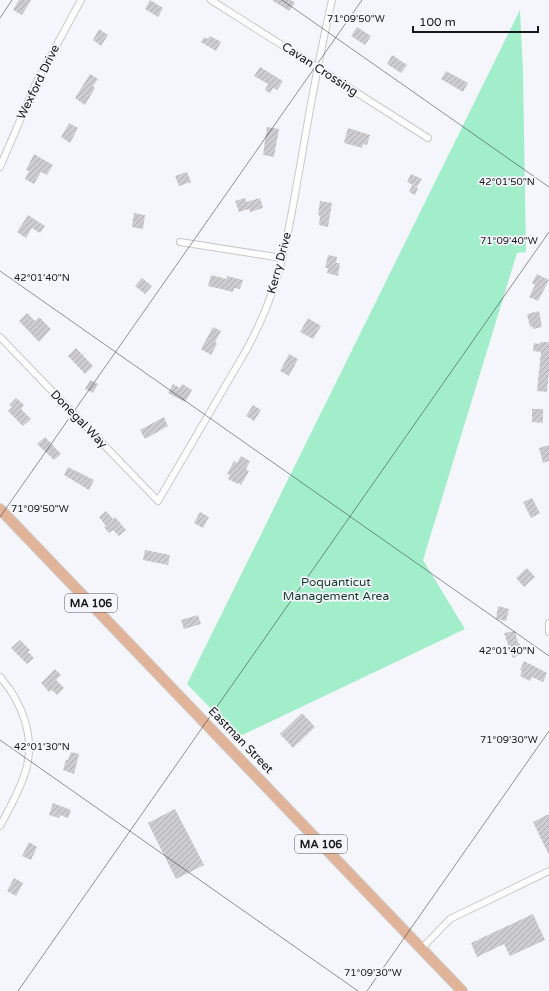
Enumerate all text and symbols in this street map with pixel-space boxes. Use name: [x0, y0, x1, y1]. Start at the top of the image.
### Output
scale bar: [413, 8, 538, 34]
text: 71°09'50"W: [327, 13, 385, 25]
text: 100 m: [419, 15, 456, 29]
street label: Cavan Crossing: [279, 39, 361, 99]
street label: Wexford Drive: [14, 42, 62, 122]
text: 42°01'50"N: [479, 176, 535, 188]
street label: Kerry Drive: [264, 230, 294, 295]
text: 71°09'40"W: [480, 235, 538, 247]
text: 42°01'40"N: [14, 272, 70, 284]
street label: Donegal Way: [48, 387, 111, 451]
text: 71°09'50"W: [11, 503, 69, 515]
park label: Poquanticut Management Area: [283, 575, 389, 603]
road number: MA 106: [65, 594, 117, 612]
text: 42°01'40"N: [479, 645, 535, 657]
street label: Eastman Street: [206, 704, 277, 776]
text: 71°09'30"W: [480, 734, 538, 746]
text: 42°01'30"N: [14, 741, 70, 753]
road number: MA 106: [295, 835, 347, 853]
text: 71°09'30"W: [344, 967, 402, 979]

